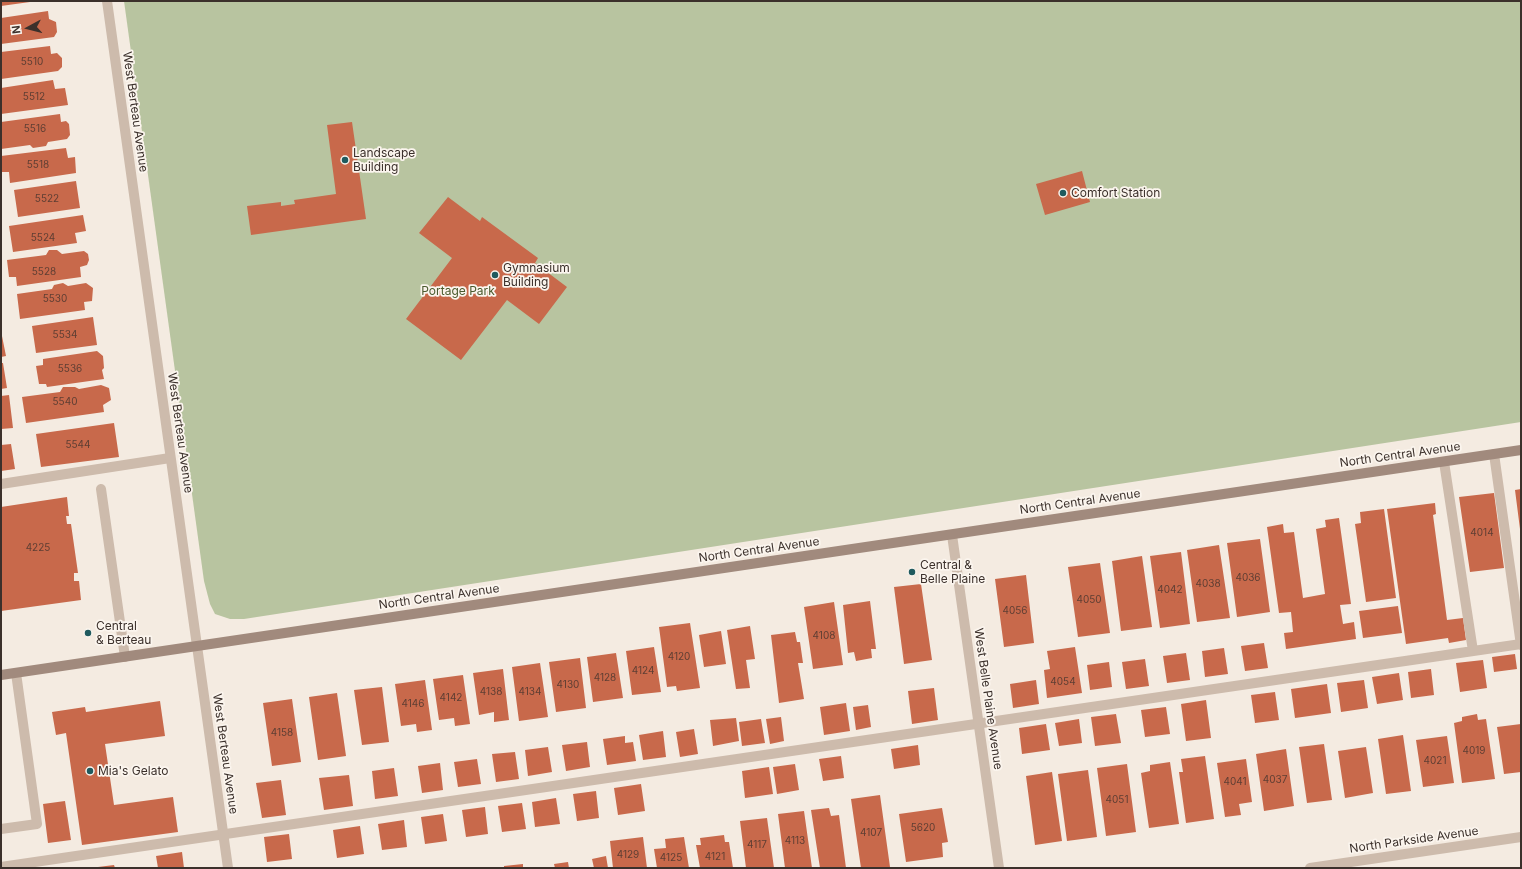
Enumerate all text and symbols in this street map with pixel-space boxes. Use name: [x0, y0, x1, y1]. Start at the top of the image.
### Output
north arrow: [8, 8, 48, 48]
text: N: [9, 24, 24, 34]
street label: West Berteau Avenue: [119, 51, 151, 173]
house number: 5510: [21, 56, 43, 68]
house number: 5512: [23, 91, 45, 103]
house number: 5516: [24, 123, 46, 135]
place label: Landscape Building: [353, 146, 415, 174]
marker: Landscape Building: [340, 155, 350, 165]
house number: 5518: [27, 159, 49, 171]
place label: Comfort Station: [1071, 186, 1160, 200]
marker: Comfort Station: [1058, 188, 1068, 198]
house number: 5522: [35, 193, 59, 205]
house number: 5524: [31, 232, 55, 244]
place label: Gymnasium Building: [503, 261, 570, 289]
house number: 5528: [32, 266, 56, 278]
marker: Gymnasium Building: [490, 270, 500, 280]
park label: Portage Park: [421, 284, 495, 298]
house number: 5530: [43, 293, 67, 305]
house number: 5534: [53, 329, 77, 341]
house number: 5536: [58, 363, 82, 375]
street label: West Berteau Avenue: [164, 372, 196, 494]
house number: 5540: [53, 396, 77, 408]
house number: 5544: [65, 439, 91, 451]
street label: North Central Avenue: [1339, 439, 1461, 471]
street label: North Central Avenue: [1019, 486, 1141, 518]
house number: 4014: [1470, 527, 1494, 539]
street label: North Central Avenue: [698, 534, 820, 566]
house number: 4225: [26, 542, 50, 554]
place label: Central & Belle Plaine: [920, 558, 985, 586]
marker: Central & Belle Plaine: [907, 567, 917, 577]
house number: 4036: [1235, 572, 1261, 584]
house number: 4038: [1195, 578, 1221, 590]
street label: North Central Avenue: [378, 581, 500, 613]
house number: 4042: [1157, 584, 1183, 596]
house number: 4050: [1076, 594, 1102, 606]
house number: 4056: [1002, 605, 1028, 617]
place label: Central & Berteau: [96, 619, 151, 647]
street label: West Belle Plaine Avenue: [971, 627, 1005, 771]
marker: Central & Berteau: [83, 628, 93, 638]
house number: 4108: [813, 630, 835, 642]
house number: 4120: [668, 651, 690, 663]
house number: 4124: [632, 665, 654, 677]
house number: 4128: [594, 672, 616, 684]
house number: 4054: [1050, 676, 1076, 688]
house number: 4130: [557, 679, 579, 691]
house number: 4138: [480, 686, 502, 698]
house number: 4134: [519, 686, 541, 698]
house number: 4142: [440, 692, 462, 704]
street label: West Berteau Avenue: [209, 693, 241, 815]
house number: 4146: [402, 698, 424, 710]
house number: 4158: [271, 727, 293, 739]
house number: 4019: [1462, 745, 1486, 757]
house number: 4021: [1424, 755, 1446, 767]
place label: Mia's Gelato: [98, 764, 168, 778]
marker: Mia's Gelato: [85, 766, 95, 776]
house number: 4037: [1263, 774, 1287, 786]
house number: 4041: [1223, 776, 1247, 788]
house number: 4051: [1106, 794, 1128, 806]
house number: 5620: [911, 822, 935, 834]
street label: North Parkside Avenue: [1349, 824, 1479, 856]
house number: 4107: [860, 827, 882, 839]
house number: 4113: [785, 835, 805, 847]
house number: 4117: [747, 839, 767, 851]
house number: 4129: [617, 849, 639, 861]
house number: 4121: [705, 851, 725, 863]
house number: 4125: [660, 852, 682, 864]

